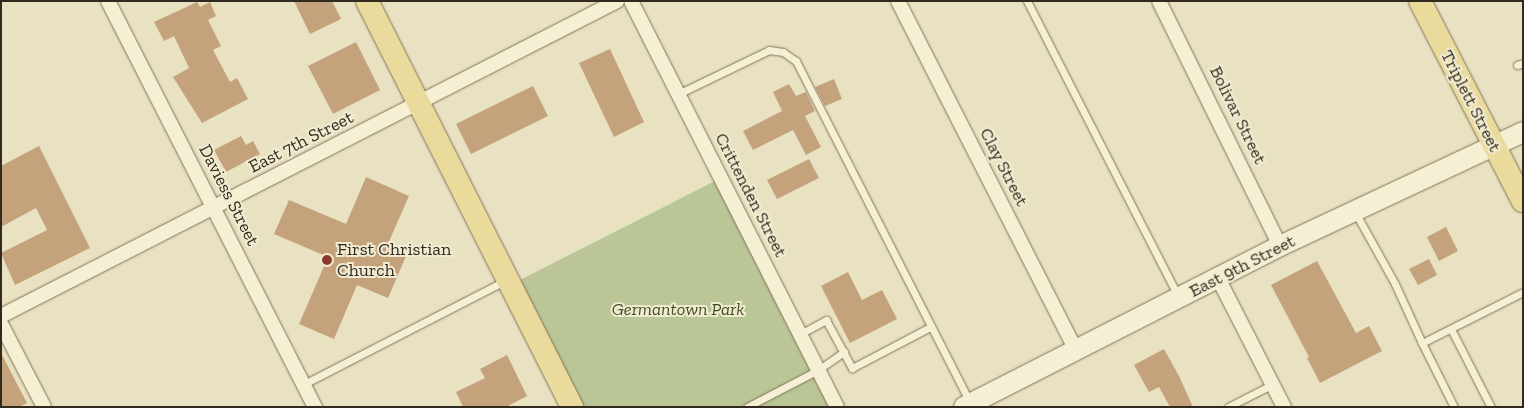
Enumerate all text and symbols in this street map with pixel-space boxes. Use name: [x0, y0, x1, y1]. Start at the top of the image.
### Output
street label: Triplett Street: [1436, 46, 1506, 156]
street label: Bolivar Street: [1205, 62, 1271, 168]
street label: East 7th Street: [245, 106, 357, 178]
street label: Clay Street: [975, 124, 1033, 210]
street label: Crittenden Street: [710, 129, 792, 261]
street label: Daviess Street: [194, 141, 264, 249]
street label: East 9th Street: [1186, 230, 1298, 302]
place label: First Christian Church: [337, 239, 451, 282]
marker: First Christian Church: [321, 254, 333, 266]
park label: Germantown Park: [612, 298, 744, 320]

